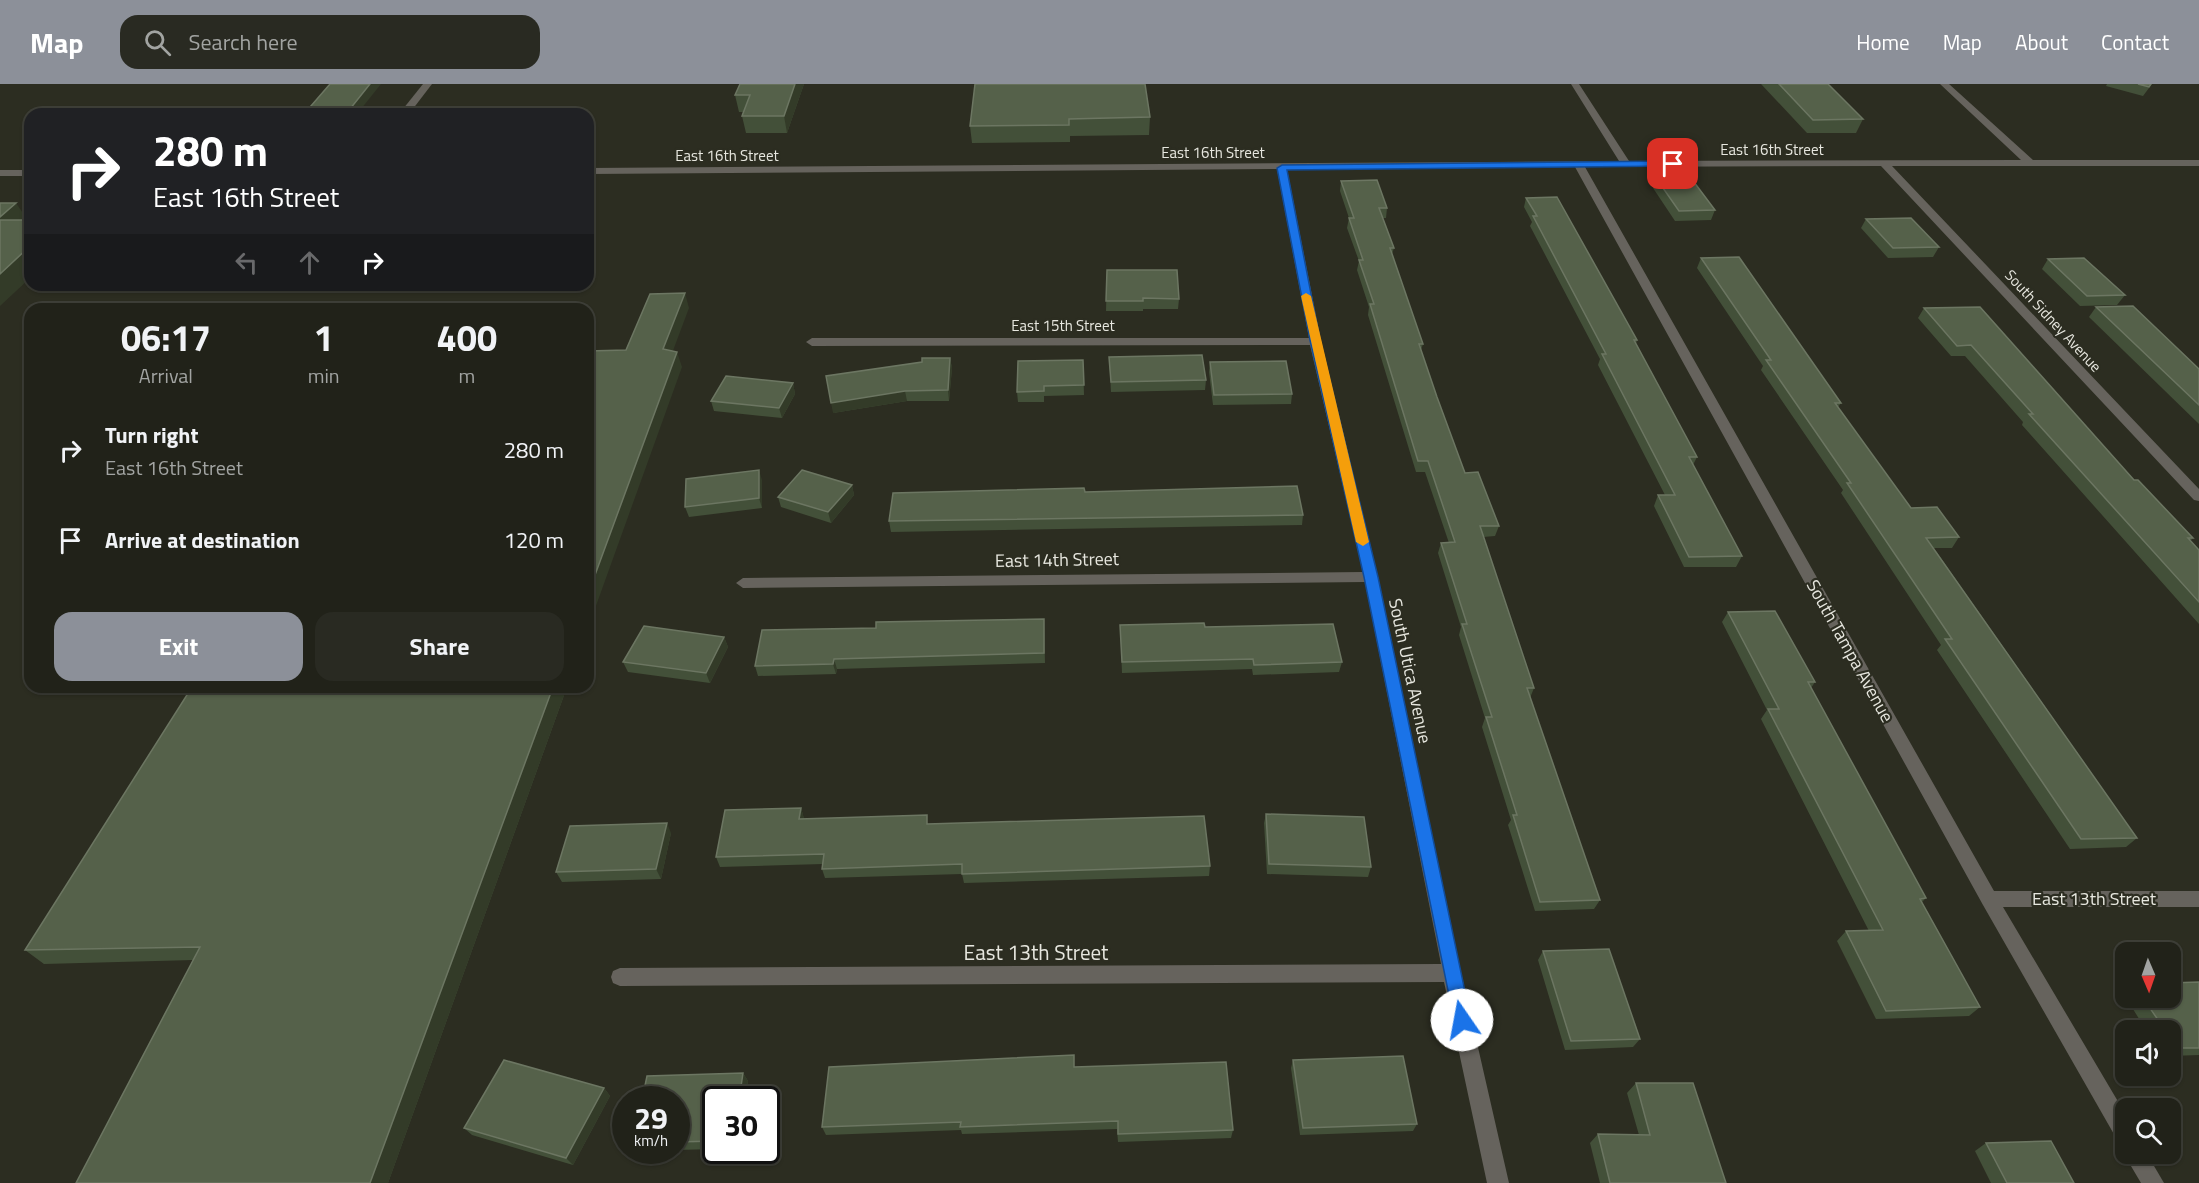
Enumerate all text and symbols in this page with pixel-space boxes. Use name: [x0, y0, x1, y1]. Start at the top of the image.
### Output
search box: [120, 15, 540, 69]
text: Map: [30, 21, 84, 64]
text: Search here: [189, 25, 298, 59]
icon: search: [141, 26, 174, 59]
text: Home: [1856, 26, 1910, 58]
text: Map: [1943, 26, 1982, 58]
text: About: [2015, 26, 2068, 58]
text: Contact: [2101, 26, 2169, 58]
text: 280 m: [153, 118, 268, 182]
icon: right: [54, 132, 132, 210]
pin: [1647, 138, 1698, 189]
street label: East 16th Street: [1720, 138, 1824, 161]
street label: East 16th Street: [1161, 141, 1265, 164]
street label: East 16th Street: [675, 144, 779, 167]
icon: arrive: [1656, 147, 1689, 180]
text: East 16th Street: [153, 176, 339, 217]
icon: left: [230, 246, 263, 279]
icon: ahead: [293, 246, 326, 279]
icon: right: [356, 246, 389, 279]
street label: South Sidney Avenue: [2000, 264, 2107, 377]
text: 06:17: [121, 310, 211, 365]
text: 1: [314, 310, 334, 365]
text: 400: [437, 310, 497, 365]
street label: East 15th Street: [1011, 314, 1115, 337]
text: Arrival: [139, 360, 193, 391]
text: min: [308, 360, 340, 391]
text: m: [458, 360, 475, 391]
text: Turn right: [105, 418, 199, 452]
text: 280 m: [504, 433, 564, 467]
icon: right: [54, 434, 87, 467]
text: East 16th Street: [105, 452, 243, 483]
text: Arrive at destination: [105, 523, 300, 557]
text: 120 m: [504, 523, 564, 557]
icon: arrive: [54, 524, 87, 557]
street label: East 14th Street: [995, 545, 1120, 574]
street label: South Tampa Avenue: [1800, 574, 1901, 727]
street label: South Utica Avenue: [1382, 596, 1439, 746]
button: Exit: [54, 612, 303, 681]
button: Share: [315, 612, 564, 681]
street label: East 13th Street: [2032, 885, 2157, 912]
street label: East 13th Street: [964, 936, 1109, 968]
north arrow: [2115, 942, 2181, 1008]
map controls: [2115, 942, 2181, 1164]
position arrow: [1430, 988, 1494, 1052]
button: sound: [2115, 1020, 2181, 1086]
speed limit sign: 30: [702, 1086, 780, 1164]
text: 29: [634, 1095, 668, 1141]
button: search: [2115, 1098, 2181, 1164]
text: km/h: [634, 1129, 668, 1152]

